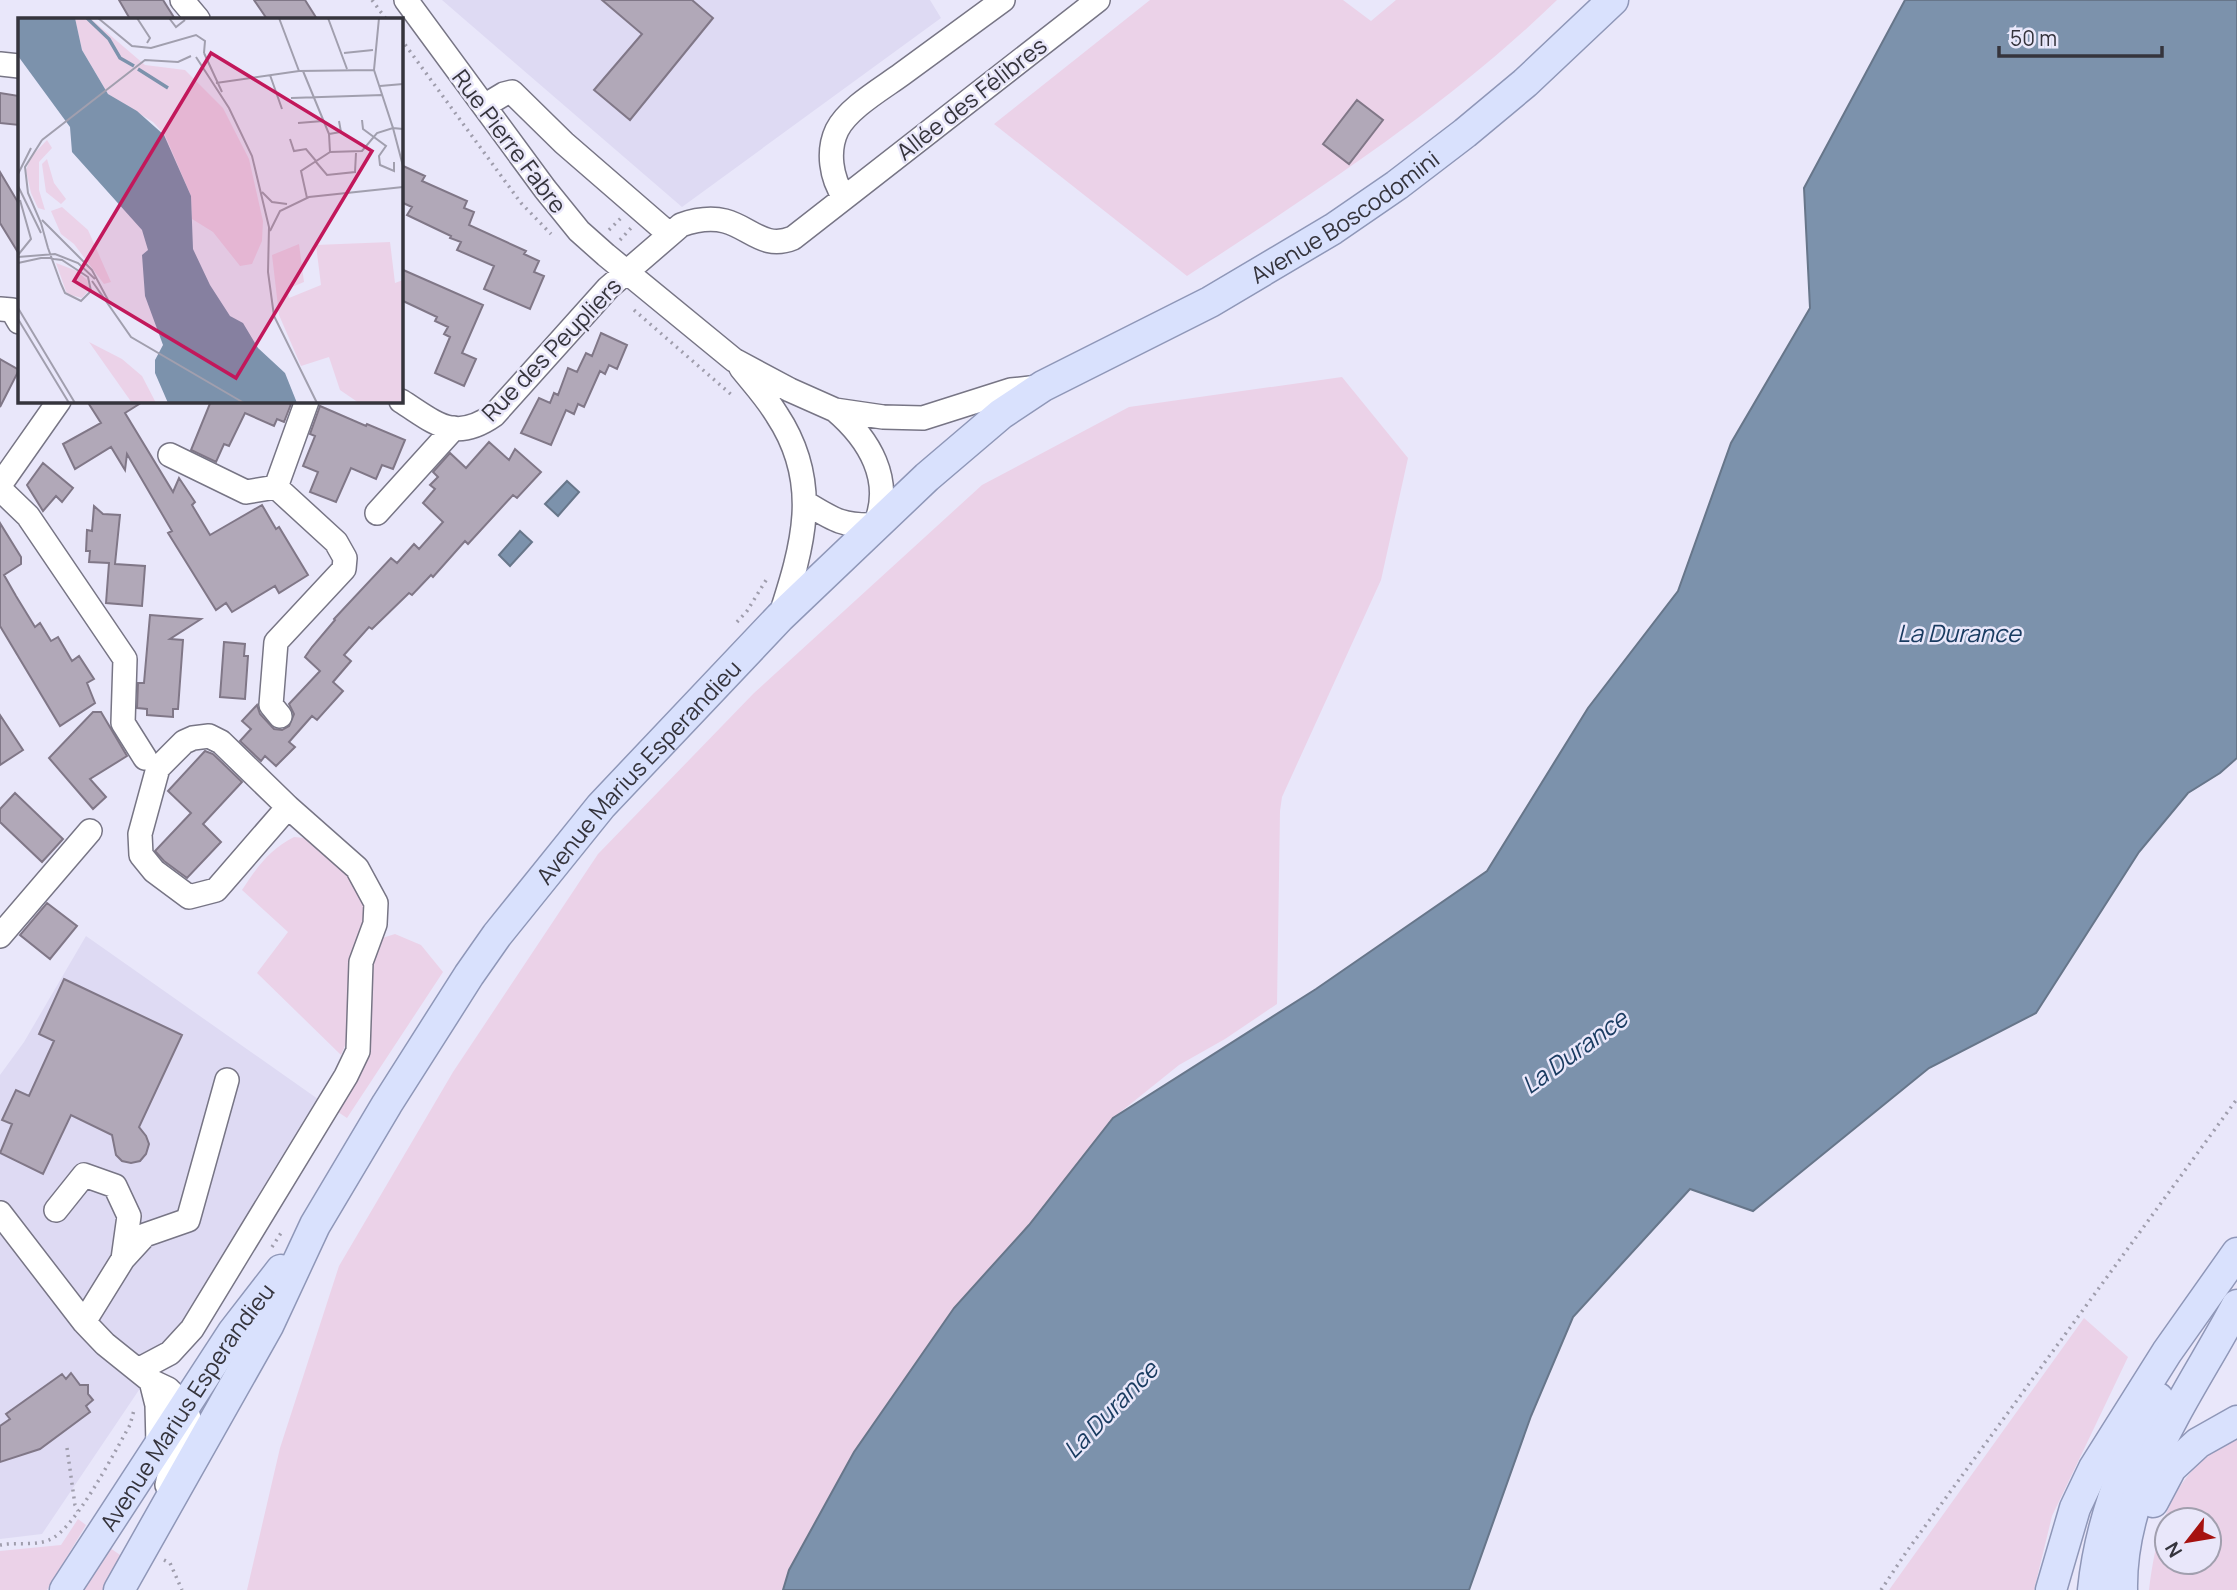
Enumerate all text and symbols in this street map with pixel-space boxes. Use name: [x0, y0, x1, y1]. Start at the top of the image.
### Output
scale bar: [1999, 14, 2162, 58]
inset map: [18, 18, 402, 402]
text: 50 m: [2010, 24, 2057, 52]
street label: Allée des Félibres: [889, 29, 1053, 167]
street label: Rue Pierre Fabre: [445, 63, 575, 219]
street label: Avenue Boscodomini: [1244, 143, 1445, 291]
street label: Rue des Peupliers: [474, 270, 628, 428]
water label: La Durance: [1897, 616, 2023, 649]
street label: Avenue Marius Esperandieu: [528, 652, 748, 891]
water label: La Durance: [1514, 1000, 1635, 1101]
street label: Avenue Marius Esperandieu: [92, 1276, 281, 1537]
water label: La Durance: [1055, 1352, 1166, 1465]
north arrow: [2153, 1506, 2223, 1576]
text: N: [2159, 1537, 2188, 1562]

